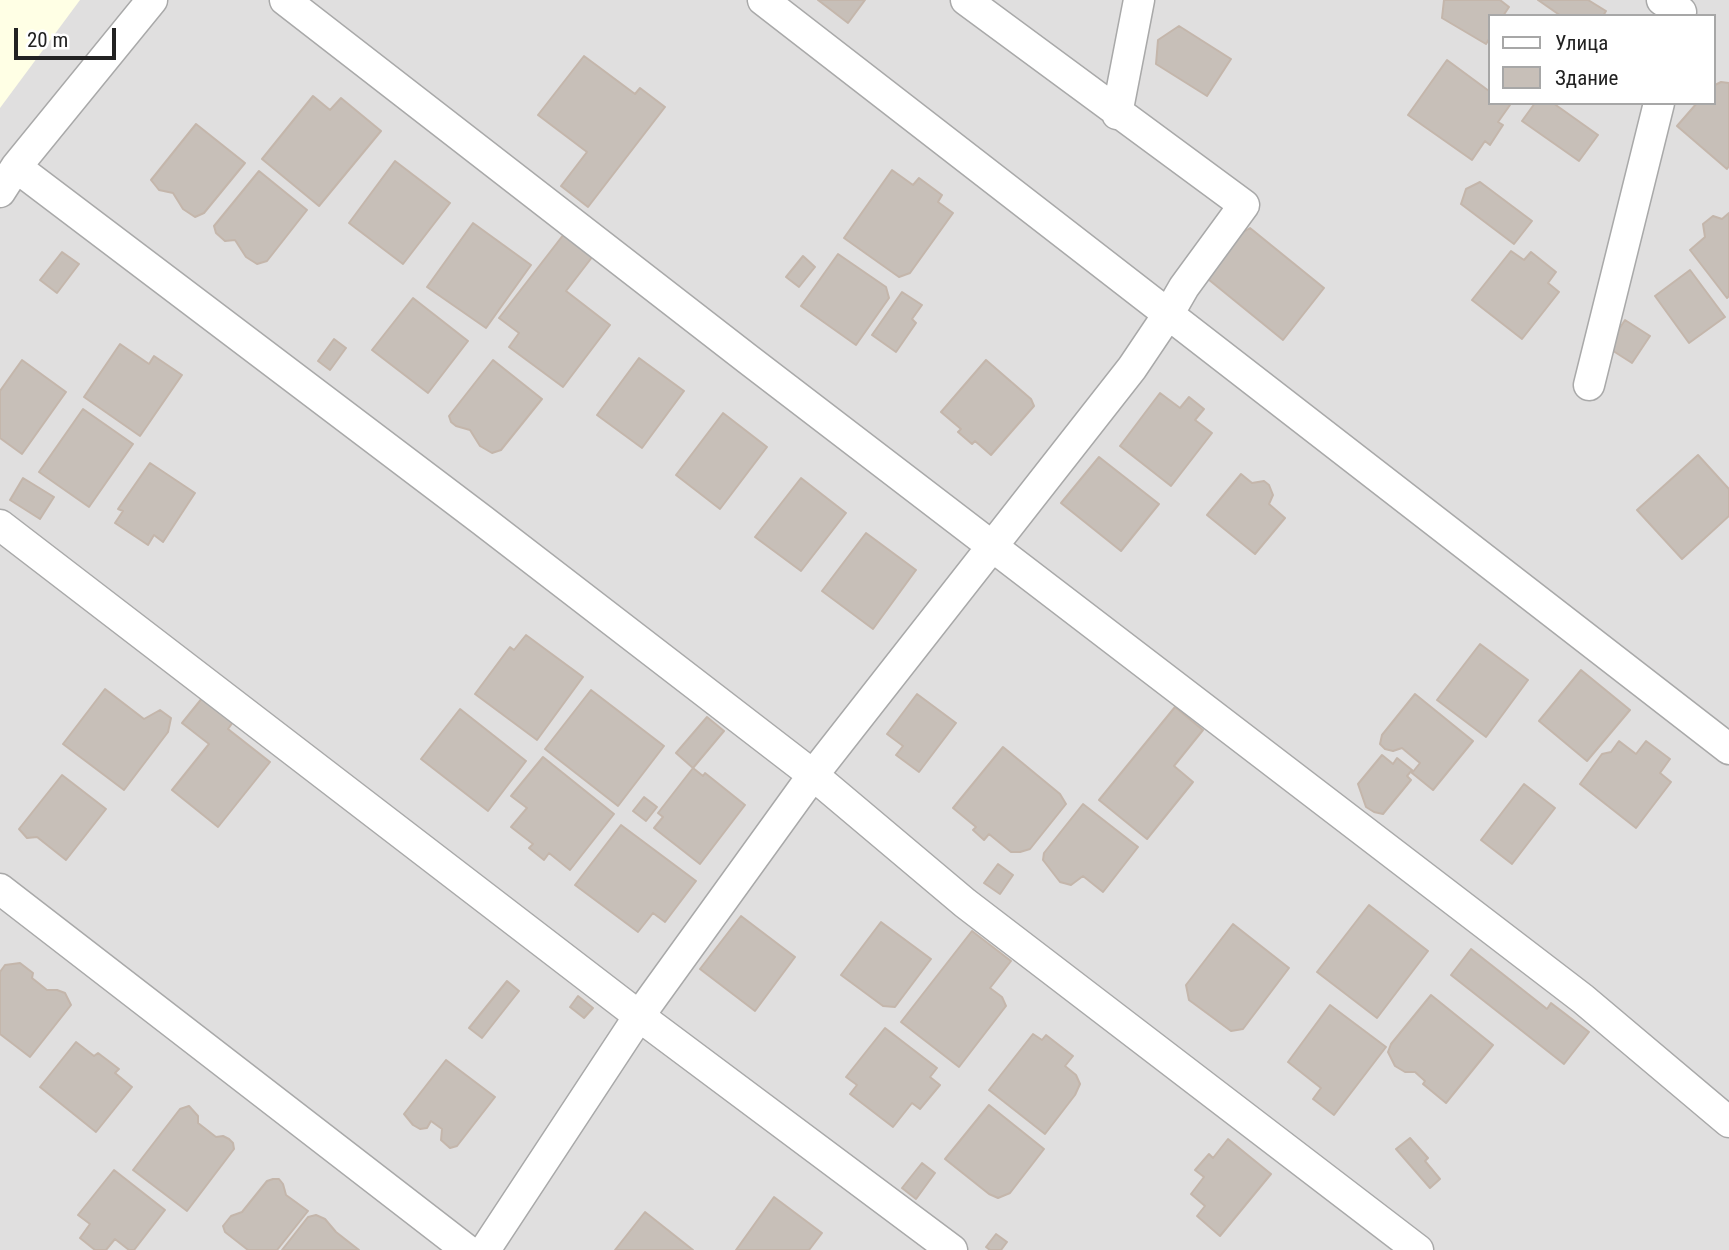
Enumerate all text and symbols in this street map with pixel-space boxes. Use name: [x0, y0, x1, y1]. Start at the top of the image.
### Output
scale bar: [18, 14, 119, 58]
legend: [1488, 14, 1715, 105]
text: 20 m: [27, 28, 68, 52]
text: Улица: [1555, 31, 1608, 55]
text: Здание: [1555, 66, 1618, 90]

